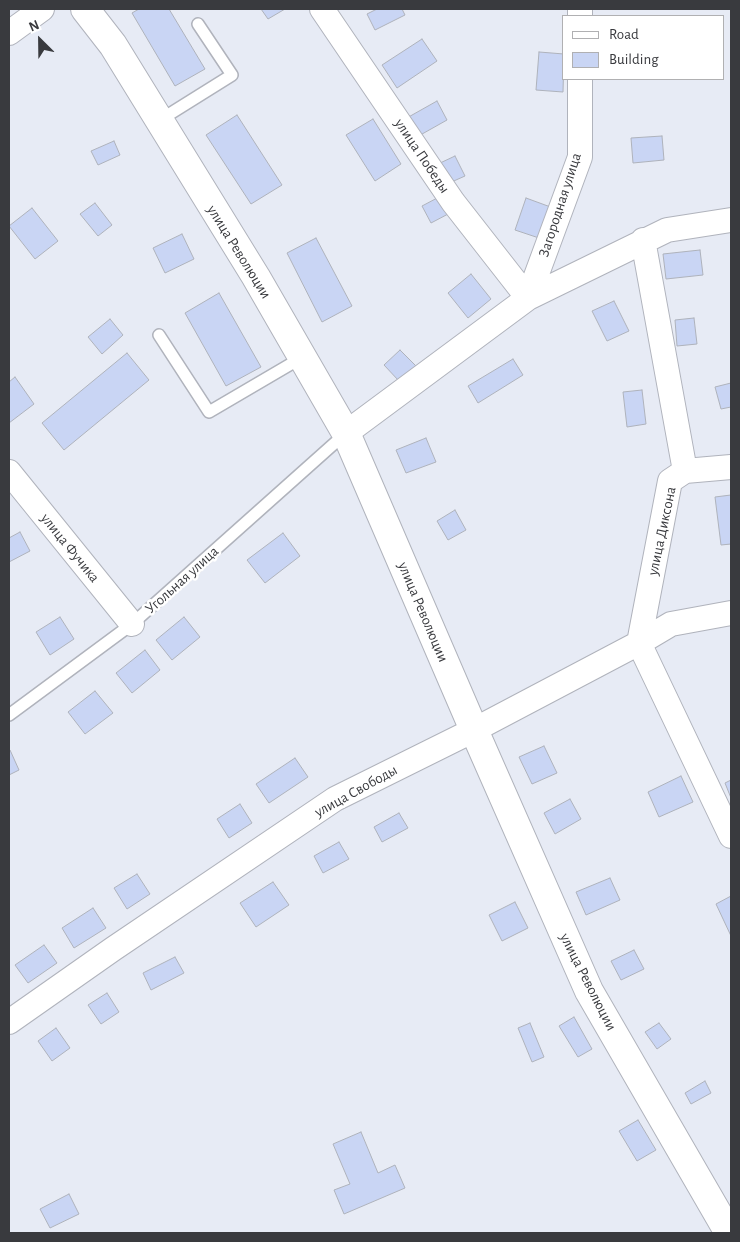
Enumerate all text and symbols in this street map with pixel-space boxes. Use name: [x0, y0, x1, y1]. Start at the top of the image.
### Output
north arrow: [15, 15, 65, 65]
legend: [562, 15, 725, 80]
text: N: [27, 18, 41, 35]
text: Road: [609, 27, 639, 42]
text: Building: [609, 52, 659, 67]
street label: улица Победы: [390, 115, 454, 197]
street label: Загородная улица: [535, 151, 585, 259]
street label: улица Революции: [203, 202, 275, 302]
street label: улица Диксона: [644, 485, 680, 577]
street label: улица Фучика: [37, 510, 103, 586]
street label: Угольная улица: [142, 542, 222, 618]
street label: улица Революции: [394, 559, 452, 665]
street label: улица Свободы: [311, 761, 401, 821]
street label: улица Революции: [556, 930, 620, 1034]

